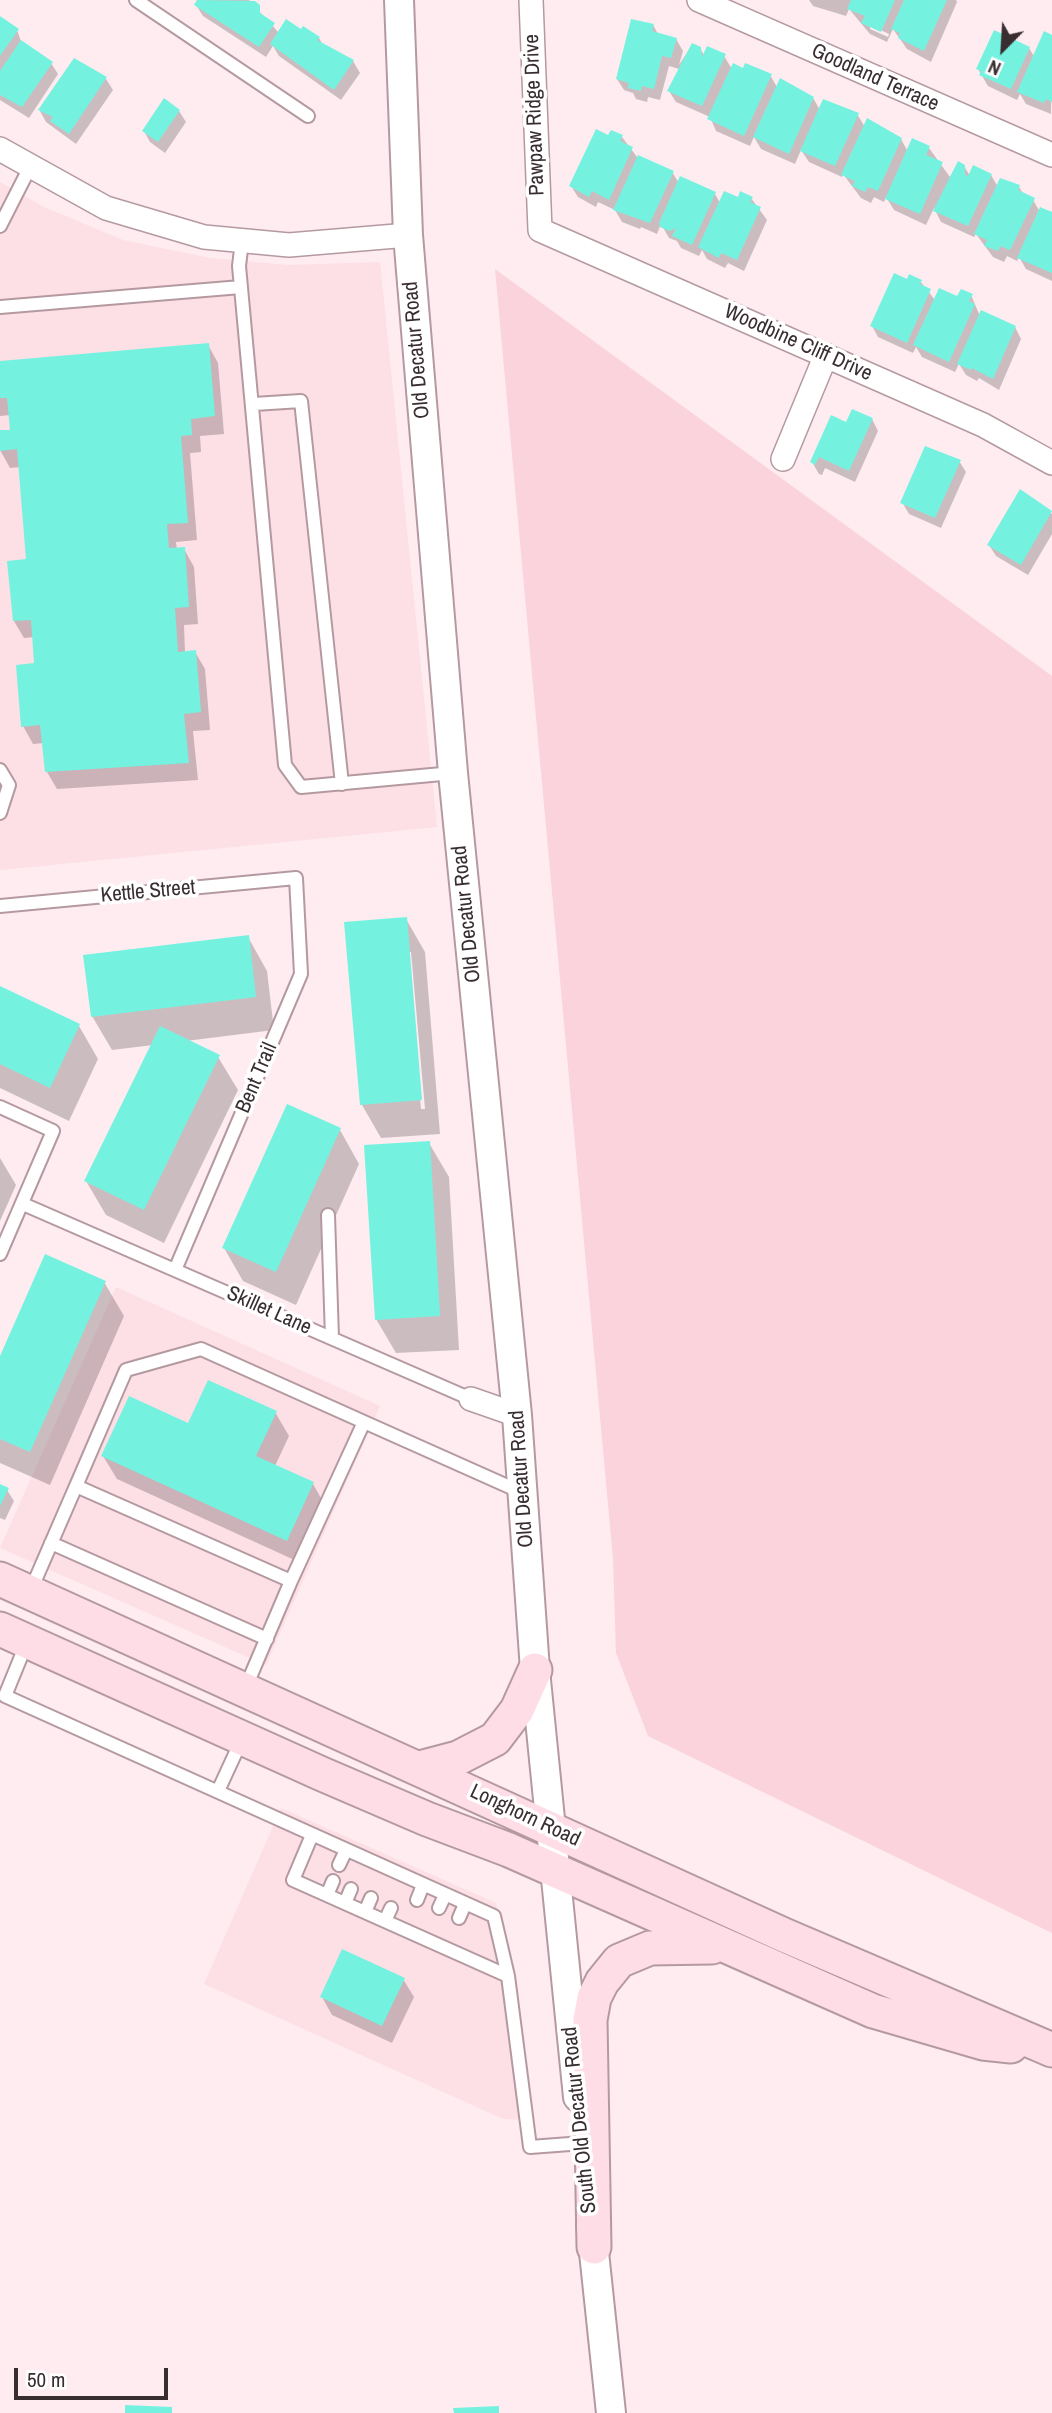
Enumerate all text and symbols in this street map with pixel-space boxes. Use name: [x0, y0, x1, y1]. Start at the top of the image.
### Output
north arrow: [968, 14, 1038, 84]
street label: Pawpaw Ridge Drive: [520, 34, 550, 196]
street label: Goodland Terrace: [807, 39, 943, 117]
text: N: [984, 54, 1005, 82]
street label: Old Decatur Road: [398, 280, 436, 420]
street label: Woodbine Cliff Drive: [720, 299, 876, 387]
street label: Old Decatur Road: [447, 844, 487, 984]
street label: Kettle Street: [100, 875, 196, 909]
street label: Bent Trail: [231, 1039, 283, 1117]
street label: Skillet Lane: [223, 1281, 315, 1341]
street label: Old Decatur Road: [505, 1409, 539, 1549]
street label: Longhorn Road: [466, 1779, 584, 1853]
street label: South Old Decatur Road: [558, 2025, 602, 2215]
scale bar: [18, 2354, 172, 2398]
text: 50 m: [27, 2365, 65, 2394]

